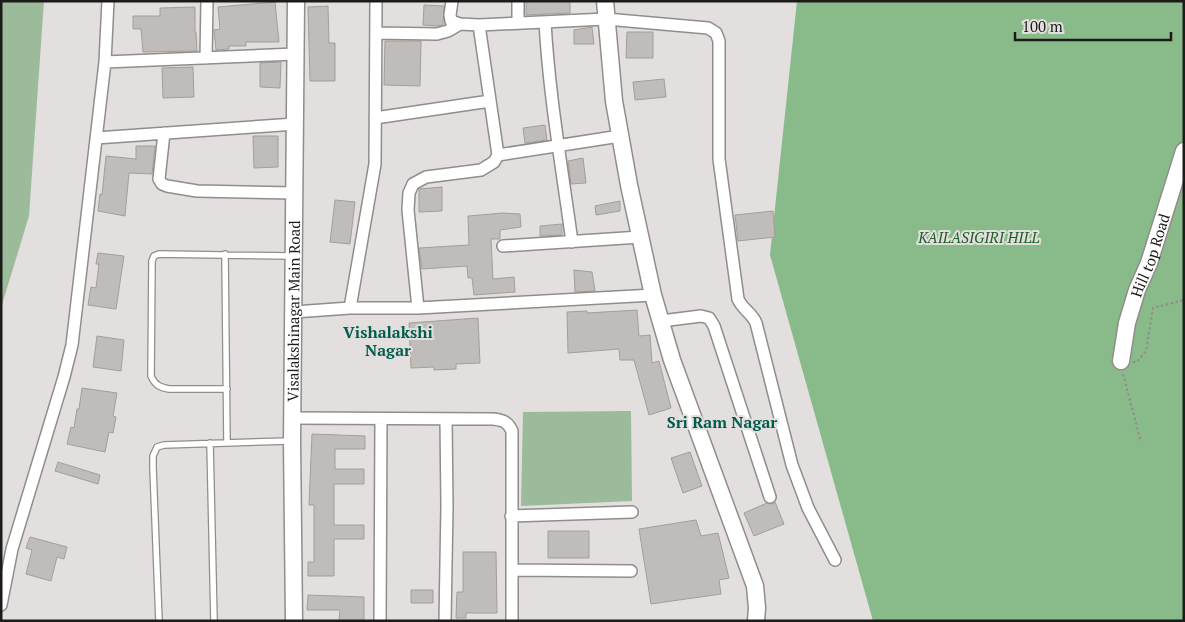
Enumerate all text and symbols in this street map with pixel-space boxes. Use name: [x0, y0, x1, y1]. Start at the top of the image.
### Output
scale bar: [1015, 10, 1171, 42]
text: 100 m: [1022, 16, 1063, 36]
street label: Hill top Road: [1125, 211, 1174, 299]
street label: Visalakshinagar Main Road: [282, 220, 304, 402]
park label: KAILASIGIRI HILL: [917, 227, 1040, 247]
district label: Vishalakshi Nagar: [343, 321, 433, 361]
district label: Sri Ram Nagar: [667, 411, 777, 433]

